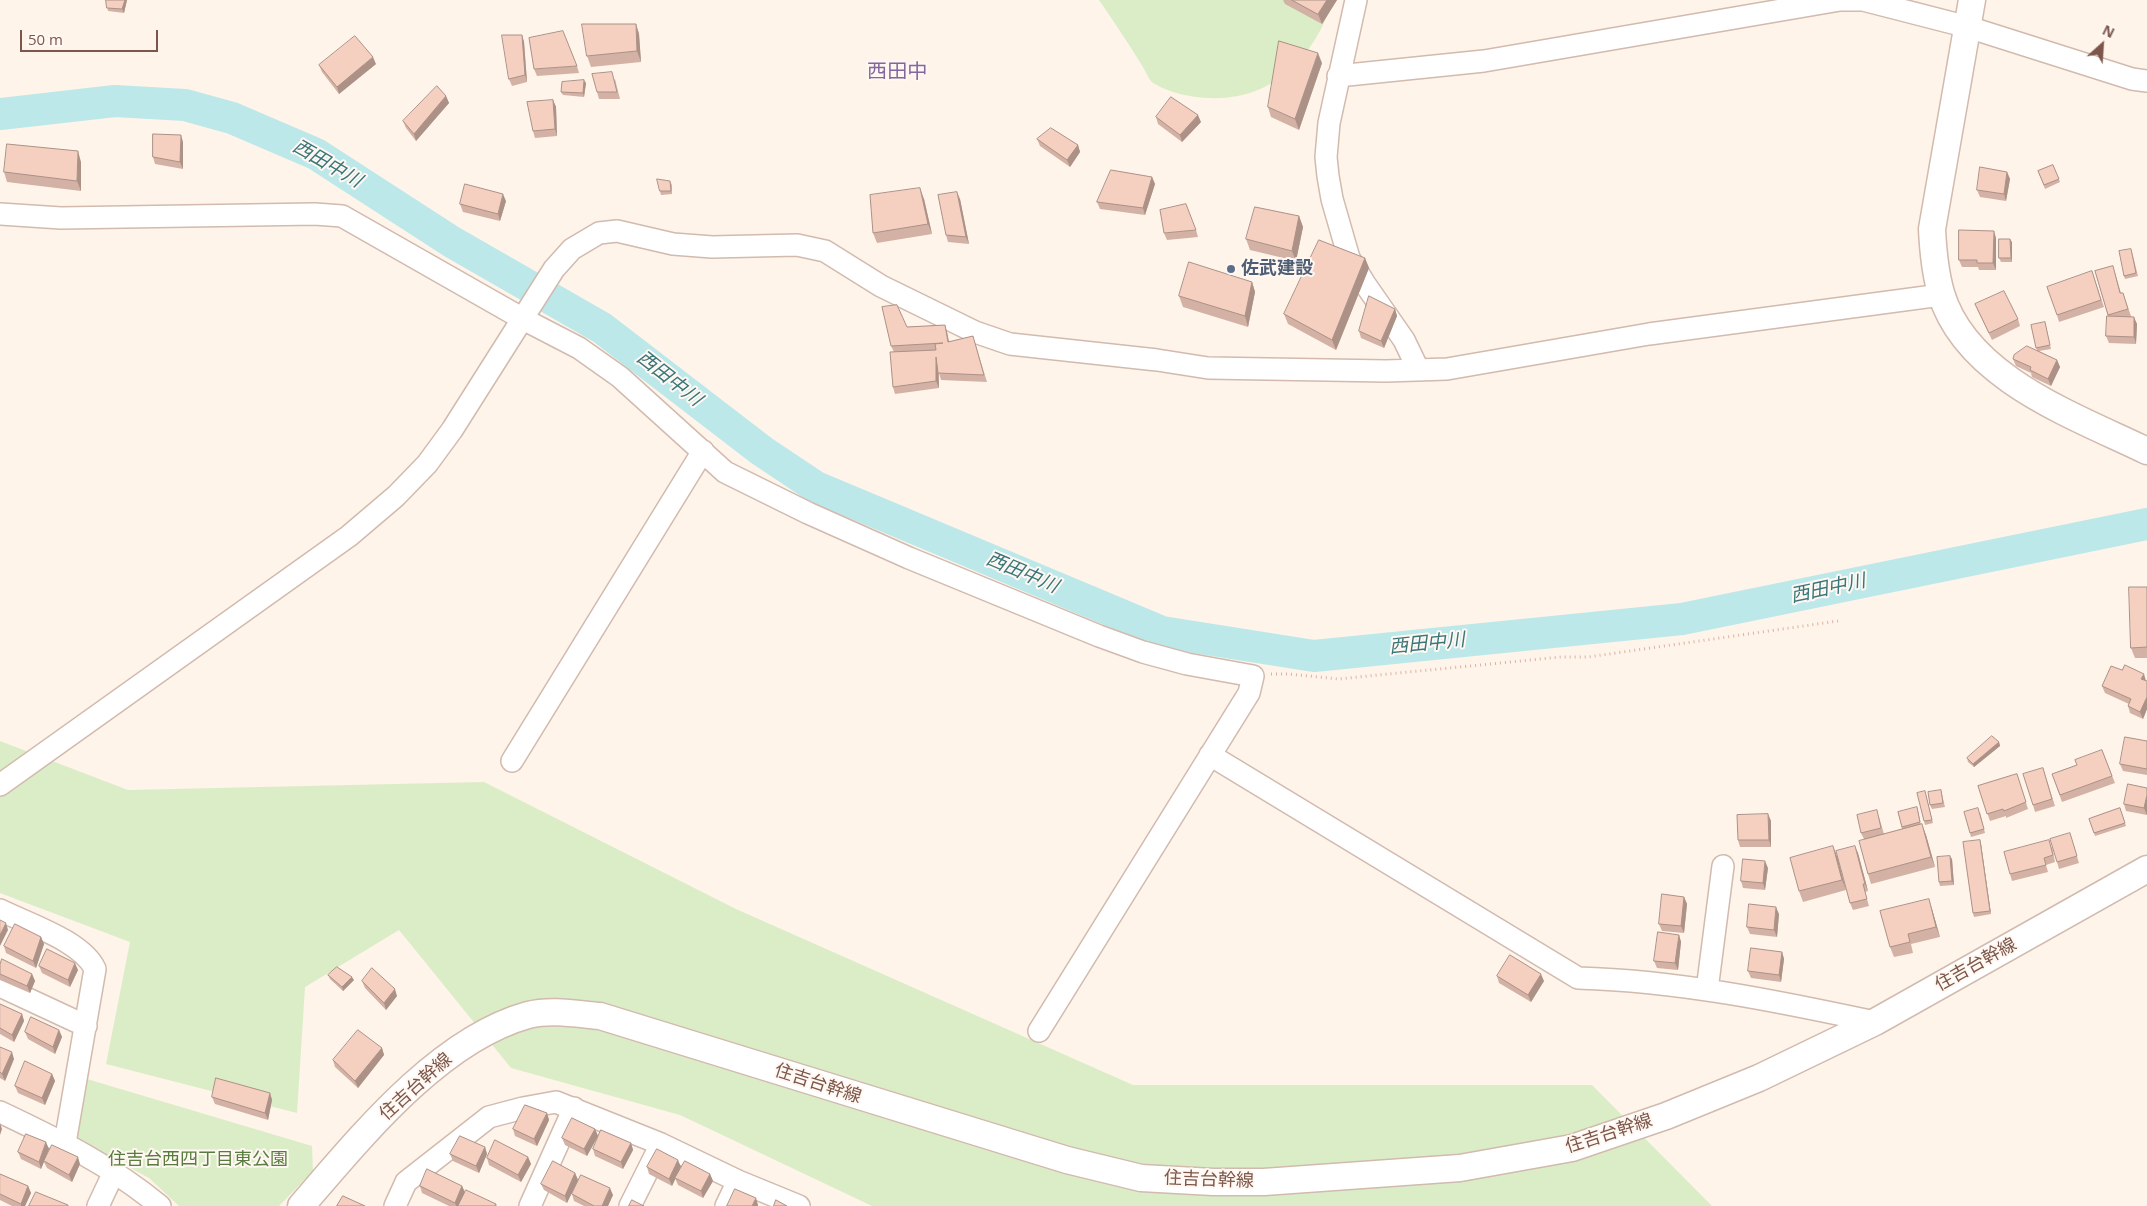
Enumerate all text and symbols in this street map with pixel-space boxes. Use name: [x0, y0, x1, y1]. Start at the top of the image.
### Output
scale bar: [22, 20, 160, 52]
north arrow: [2077, 20, 2127, 70]
text: N: [2100, 20, 2118, 42]
text: 50 m: [28, 29, 63, 49]
district label: 西田中: [867, 60, 927, 84]
water label: 西田中川: [288, 135, 366, 193]
place label: 佐武建設: [1241, 258, 1313, 280]
marker: 佐武建設: [1225, 263, 1237, 275]
water label: 西田中川: [632, 347, 706, 411]
water label: 西田中川: [983, 548, 1061, 598]
water label: 西田中川: [1788, 570, 1868, 608]
water label: 西田中川: [1388, 629, 1466, 659]
street label: 住吉台幹線: [1931, 934, 2021, 996]
street label: 住吉台幹線: [375, 1049, 457, 1125]
street label: 住吉台幹線: [772, 1060, 864, 1108]
street label: 住吉台幹線: [1563, 1110, 1655, 1158]
park label: 住吉台西四丁目東公園: [108, 1149, 288, 1171]
street label: 住吉台幹線: [1164, 1168, 1254, 1192]

